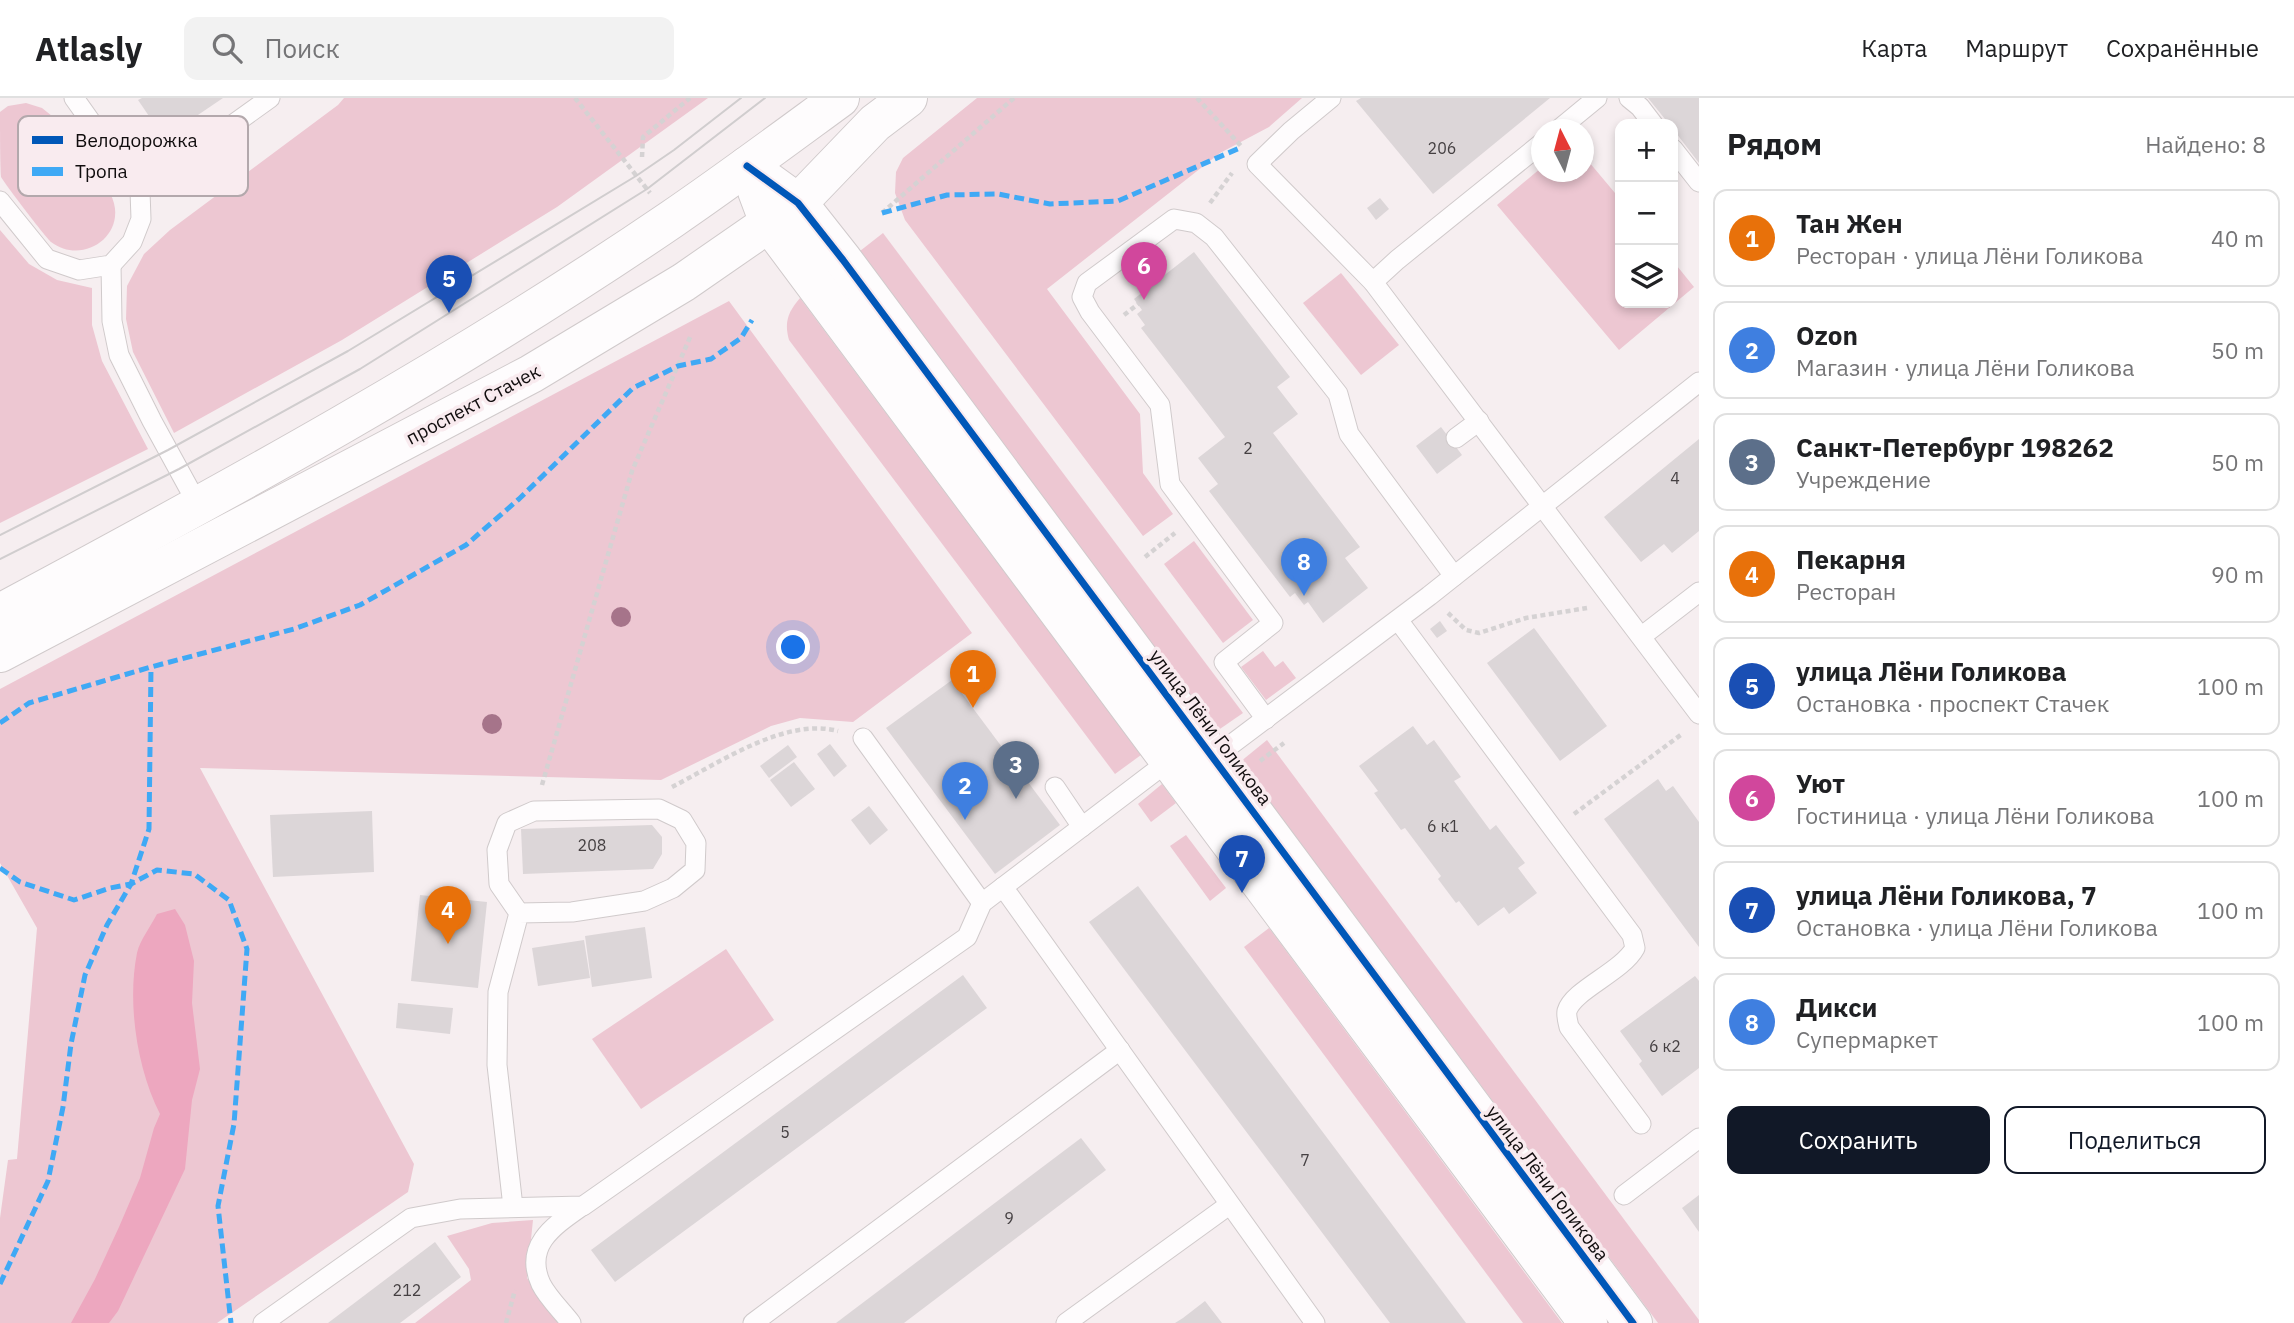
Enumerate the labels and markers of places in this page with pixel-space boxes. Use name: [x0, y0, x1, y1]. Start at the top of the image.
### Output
pin: 6: [1121, 242, 1167, 300]
pin: 5: [426, 255, 472, 313]
pin: 8: [1281, 538, 1327, 596]
pin: 1: [950, 650, 996, 708]
pin: 3: [993, 741, 1039, 799]
pin: 2: [942, 762, 988, 820]
pin: 7: [1219, 835, 1265, 893]
pin: 4: [425, 886, 471, 944]

